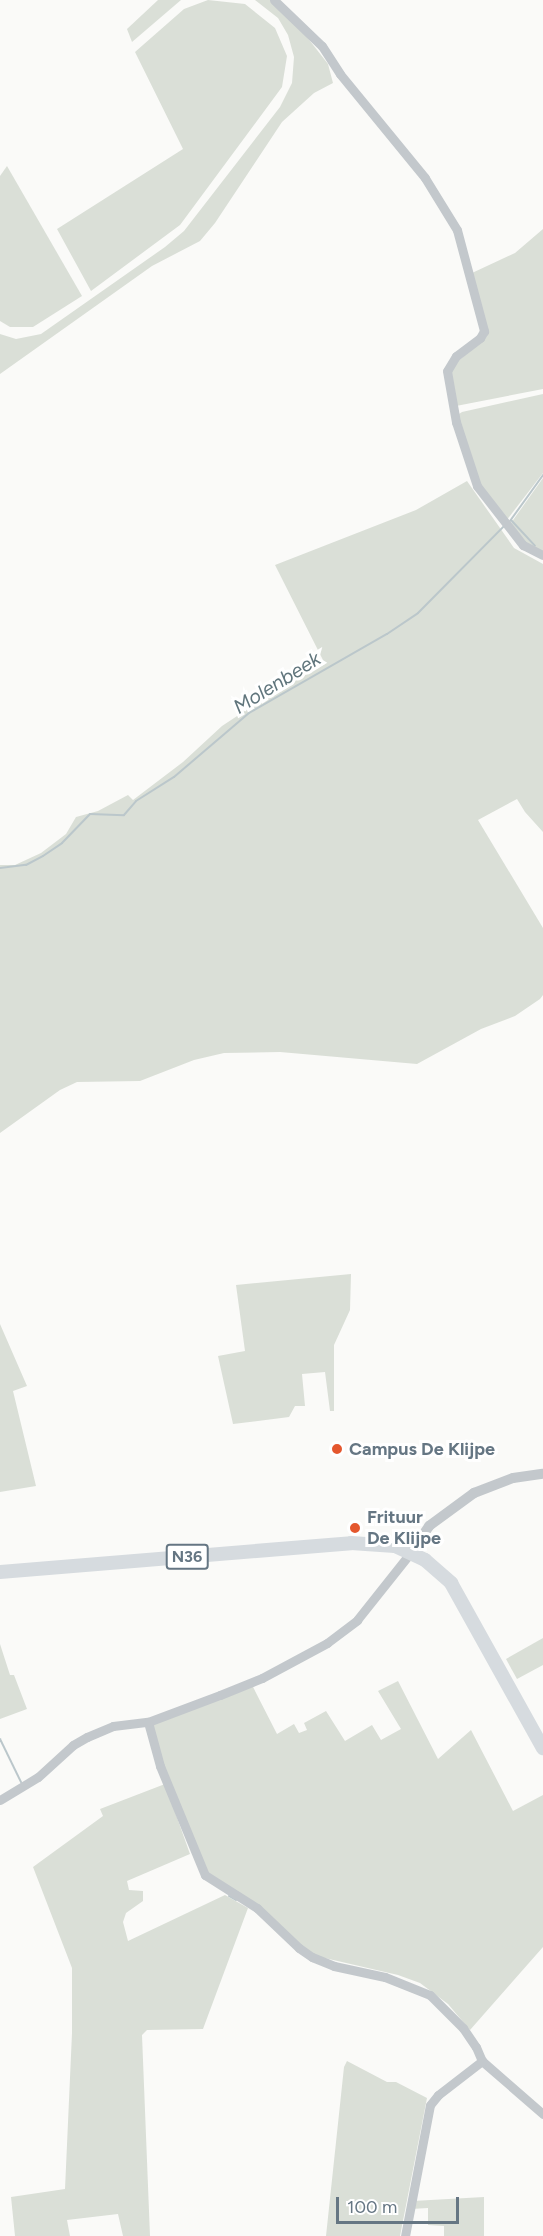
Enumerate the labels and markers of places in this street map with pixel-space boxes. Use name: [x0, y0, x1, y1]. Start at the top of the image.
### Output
place label: Campus De Klijpe: [349, 1438, 495, 1460]
marker: Campus De Klijpe: [330, 1442, 344, 1456]
place label: Frituur De Klijpe: [367, 1507, 441, 1550]
marker: Frituur De Klijpe: [348, 1521, 362, 1535]

